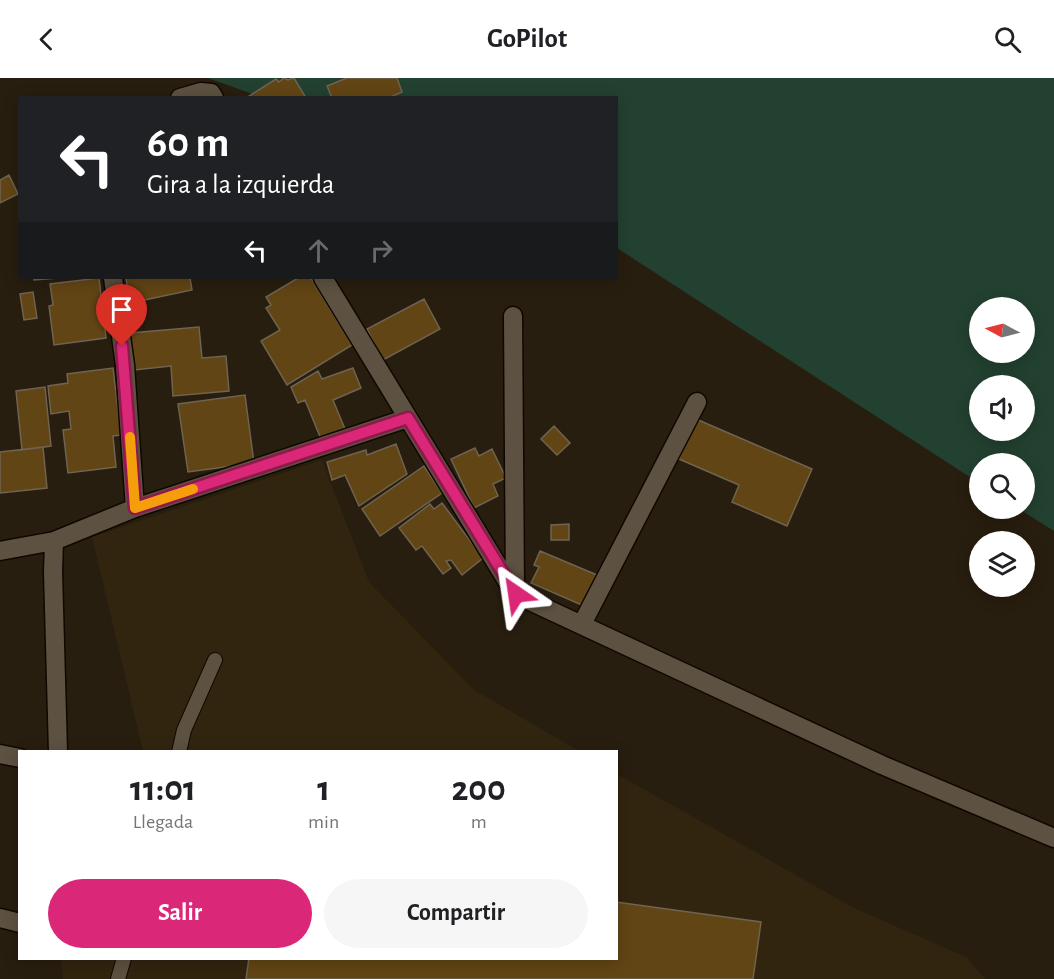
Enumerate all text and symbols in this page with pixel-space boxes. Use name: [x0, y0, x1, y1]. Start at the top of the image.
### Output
icon: back: [30, 23, 63, 56]
icon: search: [991, 23, 1024, 56]
text: GoPilot: [487, 25, 567, 52]
icon: left: [48, 120, 126, 198]
text: 60 m: [147, 122, 229, 164]
text: Gira a la izquierda: [147, 171, 335, 198]
icon: left: [239, 234, 272, 267]
icon: ahead: [302, 234, 335, 267]
icon: right: [365, 234, 398, 267]
pin: [96, 284, 147, 346]
icon: arrive: [105, 293, 138, 326]
north arrow: [969, 297, 1035, 363]
map controls: [969, 297, 1035, 597]
button: sound: [969, 375, 1035, 441]
button: search: [969, 453, 1035, 519]
button: layers: [969, 531, 1035, 597]
position arrow: [484, 562, 548, 626]
text: 11:01: [130, 771, 196, 807]
text: 1: [317, 771, 330, 807]
text: 200: [451, 771, 506, 807]
text: Llegada: [133, 812, 193, 832]
text: min: [308, 812, 339, 832]
text: m: [471, 812, 487, 832]
button: Salir: [48, 879, 312, 948]
button: Compartir: [324, 879, 588, 948]

